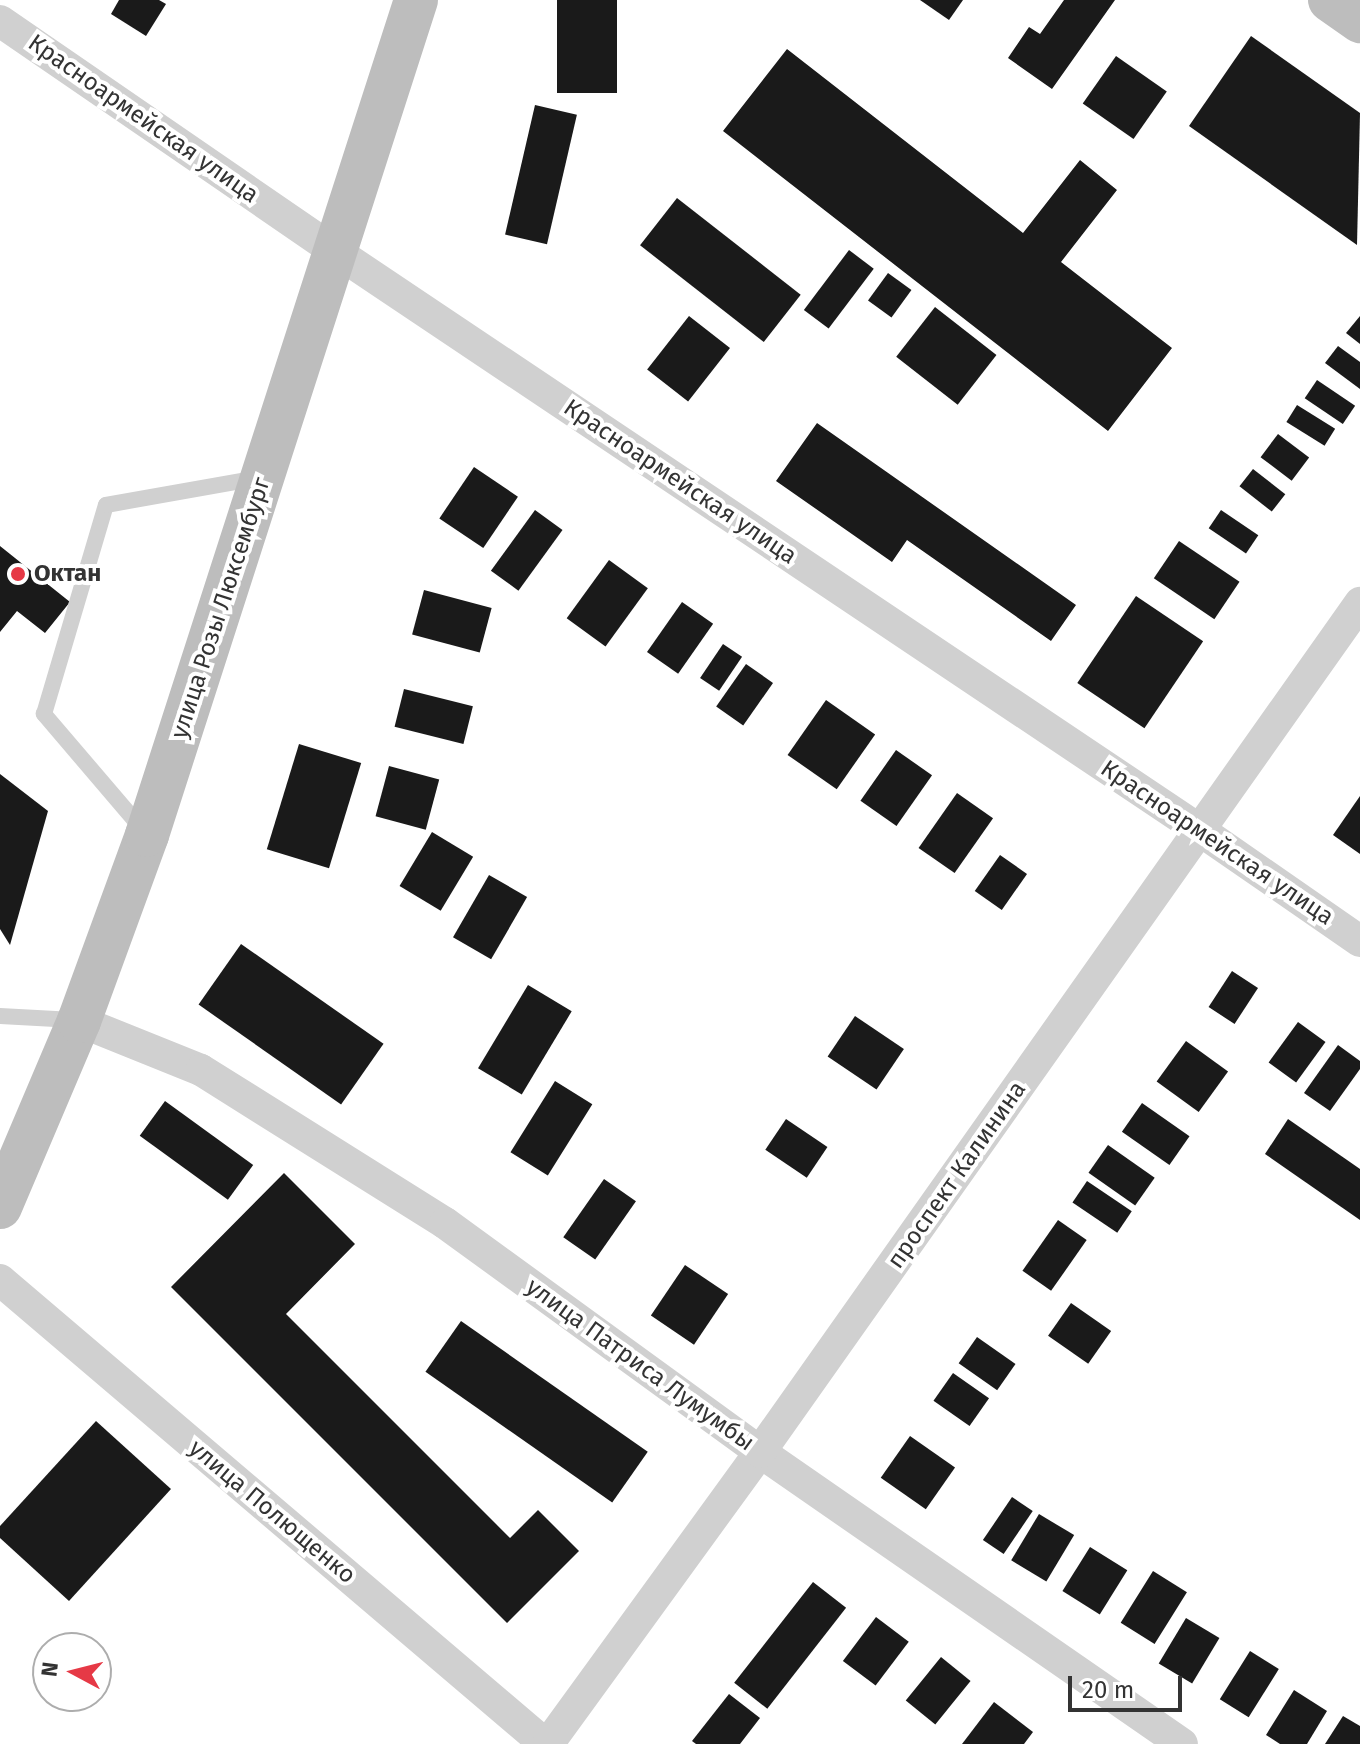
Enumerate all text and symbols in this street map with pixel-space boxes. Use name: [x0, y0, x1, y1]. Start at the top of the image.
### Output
street label: Красноармейская улица: [22, 28, 264, 210]
street label: Красноармейская улица: [558, 393, 802, 571]
street label: улица Розы Люксембург: [165, 474, 277, 742]
place label: Октан: [34, 560, 101, 588]
marker: Октан: [9, 565, 27, 583]
street label: Красноармейская улица: [1095, 754, 1339, 932]
street label: проспект Калинина: [882, 1076, 1032, 1274]
street label: улица Патриса Лумумбы: [520, 1273, 760, 1457]
street label: улица Полющенко: [183, 1434, 361, 1590]
north arrow: [32, 1632, 112, 1712]
text: N: [35, 1660, 64, 1678]
scale bar: [1072, 1660, 1186, 1710]
text: 20 m: [1082, 1676, 1134, 1704]

